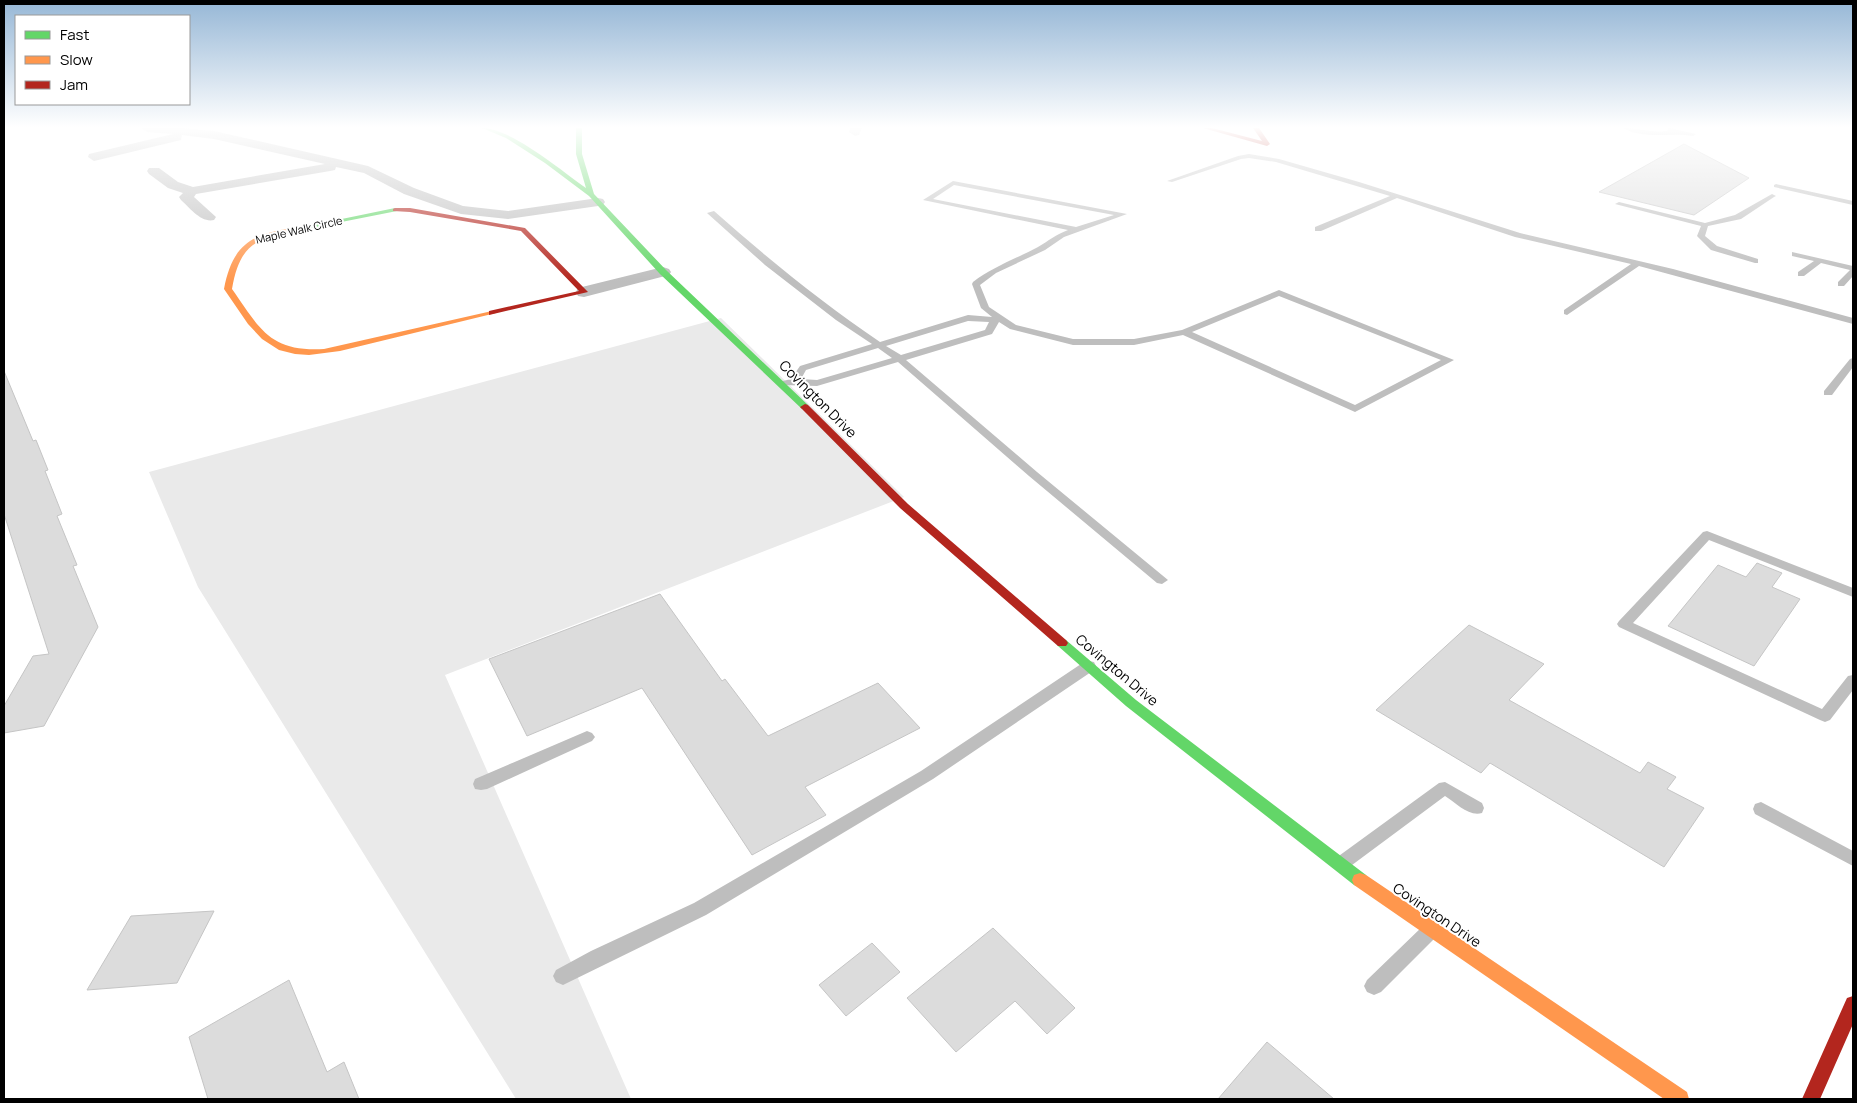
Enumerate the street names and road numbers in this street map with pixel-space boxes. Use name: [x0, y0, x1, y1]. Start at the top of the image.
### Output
street label: Maple Walk Circle: [254, 212, 344, 247]
street label: Covington Drive: [775, 356, 861, 442]
street label: Covington Drive: [1072, 629, 1163, 710]
street label: Covington Drive: [1389, 878, 1485, 951]

